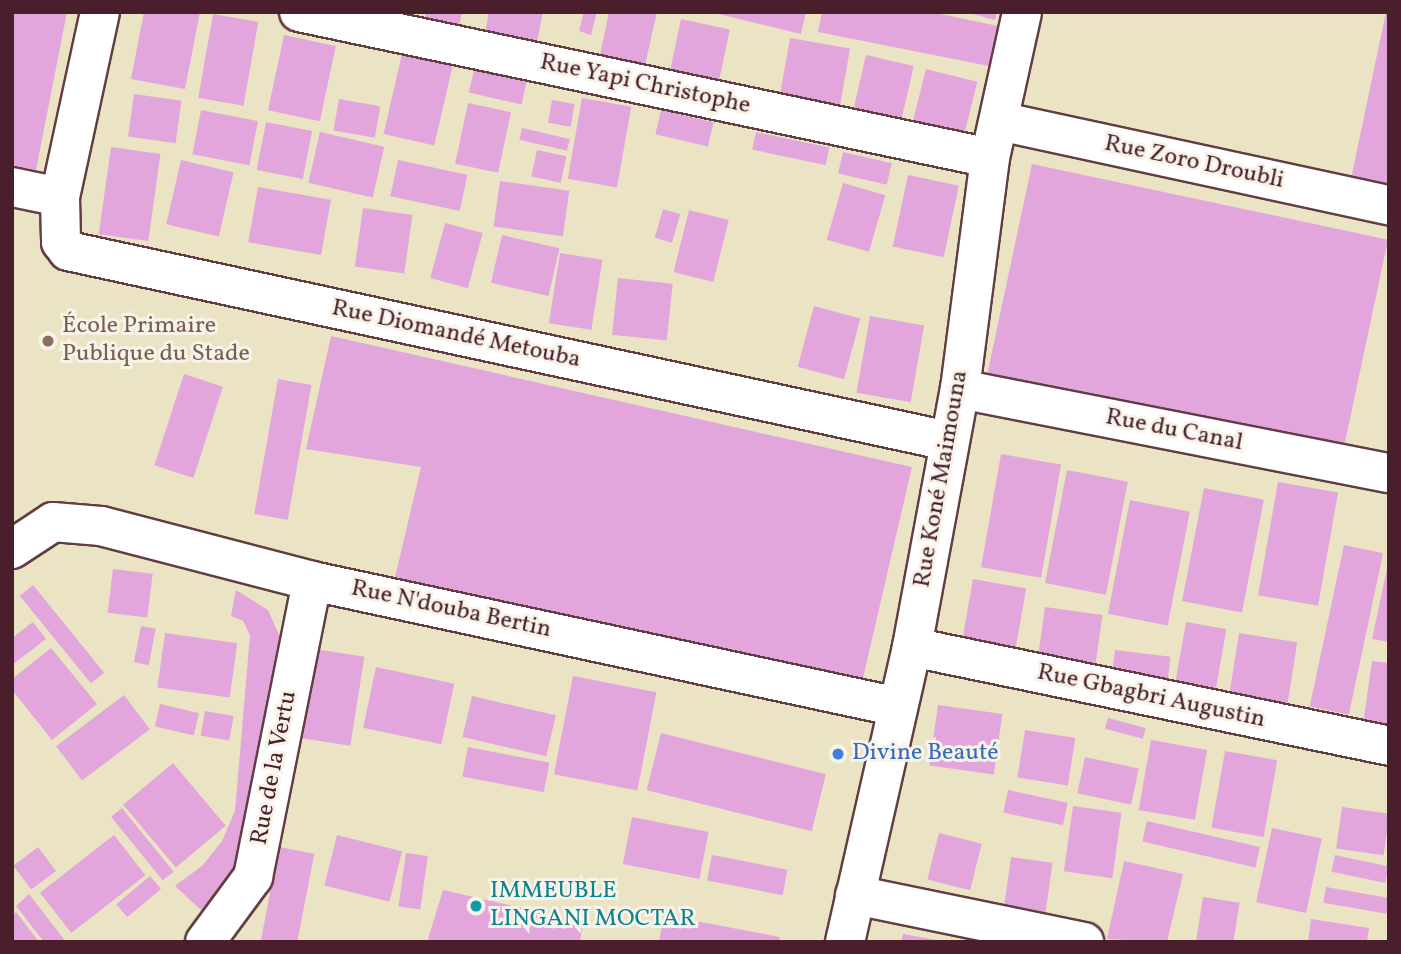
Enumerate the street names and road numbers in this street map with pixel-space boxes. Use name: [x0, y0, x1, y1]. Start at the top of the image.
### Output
street label: Rue Yapi Christophe: [537, 49, 753, 121]
street label: Rue Zoro Droubli: [1102, 130, 1286, 196]
street label: Rue Diomandé Metouba: [329, 295, 583, 375]
street label: Rue Koné Maimouna: [909, 368, 975, 590]
street label: Rue du Canal: [1103, 404, 1245, 458]
street label: Rue N'douba Bertin: [348, 575, 554, 645]
street label: Rue Gbagbri Augustin: [1034, 659, 1268, 735]
street label: Rue de la Vertu: [246, 688, 304, 848]

